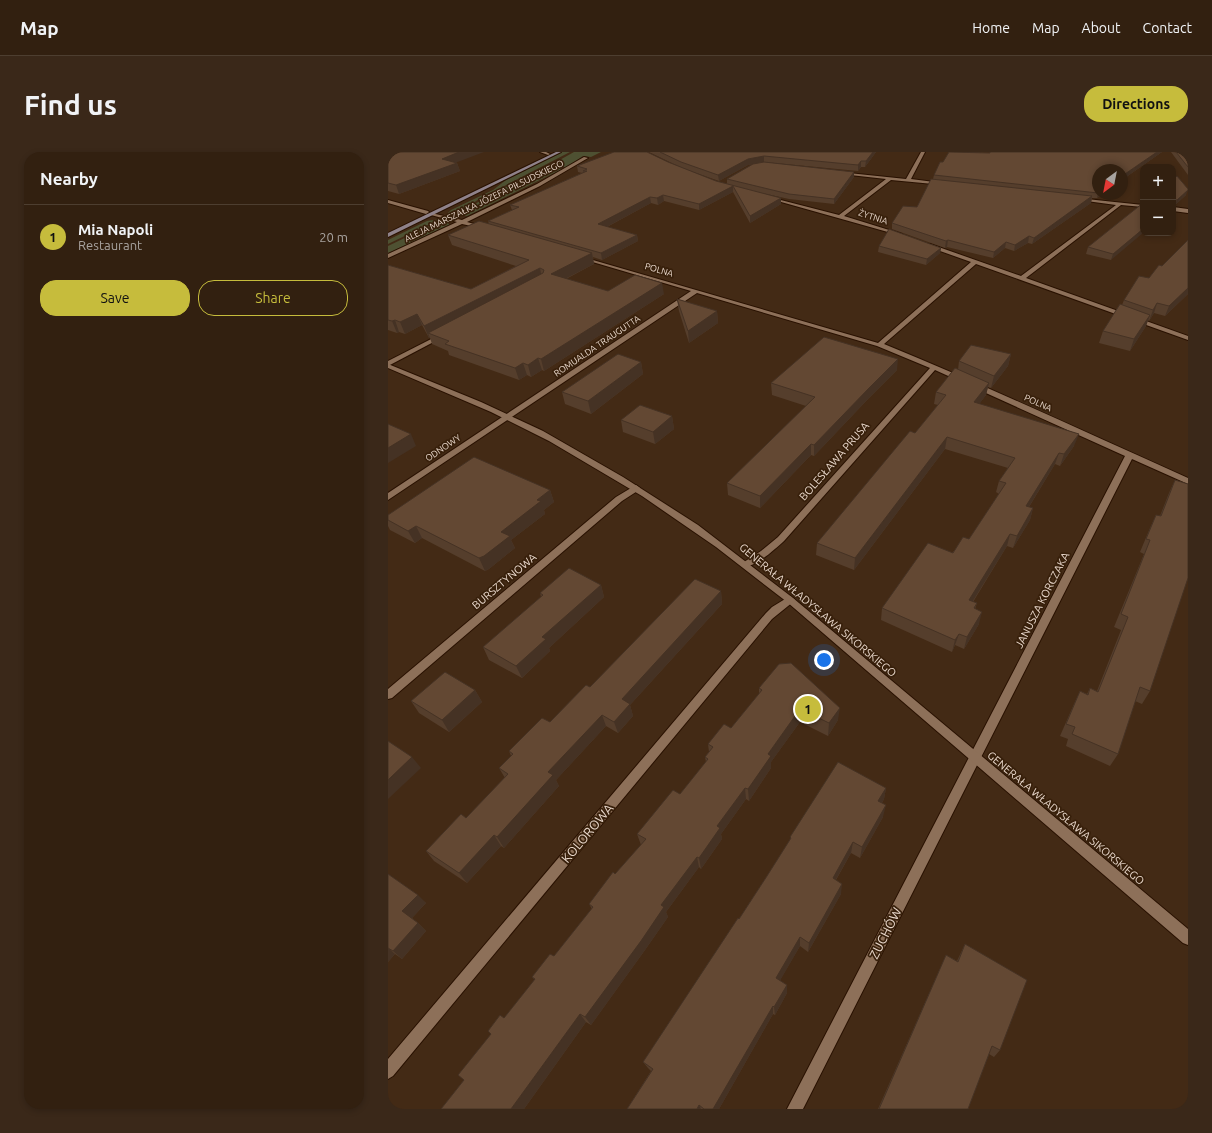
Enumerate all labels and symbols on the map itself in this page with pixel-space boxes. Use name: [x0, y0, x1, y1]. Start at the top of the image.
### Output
street label: ALEJA MARSZAŁKA JÓZEFA PIŁSUDSKIEGO: [402, 156, 565, 244]
north arrow: [1092, 164, 1128, 200]
street label: ŻYTNIA: [857, 208, 889, 226]
street label: POLNA: [644, 261, 675, 279]
street label: ROMUALDA TRAUGUTTA: [552, 313, 642, 379]
street label: POLNA: [1023, 392, 1054, 414]
street label: BOLESŁAWA PRUSA: [797, 419, 872, 503]
street label: ODNOWY: [423, 432, 463, 463]
street label: GENERAŁA WŁADYSŁAWA SIKORSKIEGO: [737, 541, 899, 679]
street label: JANUSZA KORCZAKA: [1013, 549, 1072, 650]
street label: BURSZTYNOWA: [470, 550, 539, 611]
your location: [814, 650, 834, 670]
pin: 1: [795, 694, 821, 724]
street label: GENERAŁA WŁADYSŁAWA SIKORSKIEGO: [985, 749, 1147, 887]
street label: KOLOROWA: [558, 800, 616, 865]
street label: ZUCHÓW: [866, 905, 904, 961]

